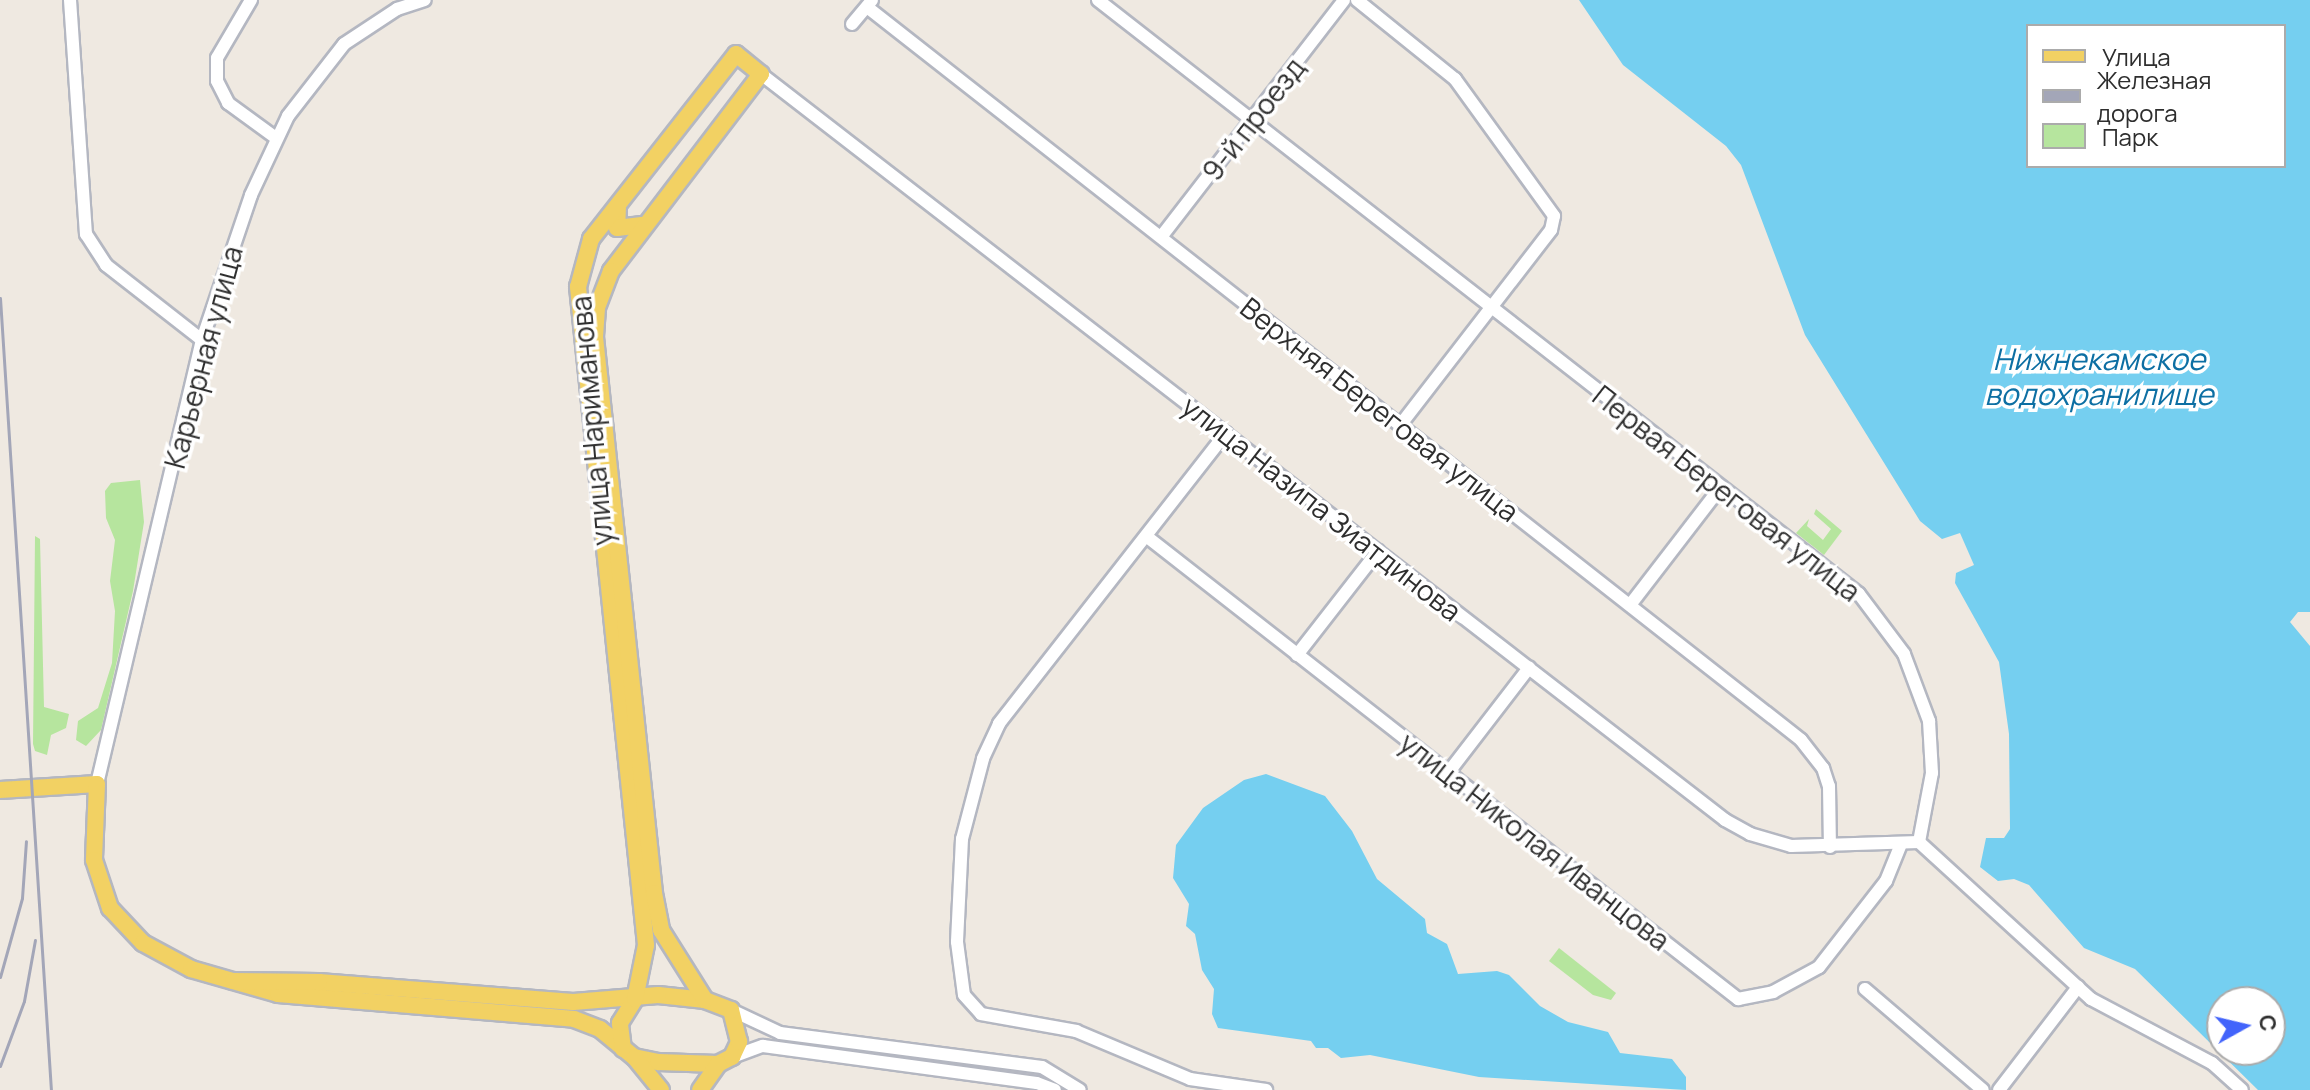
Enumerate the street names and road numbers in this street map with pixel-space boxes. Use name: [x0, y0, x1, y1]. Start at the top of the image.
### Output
street label: 9-й проезд: [1195, 51, 1311, 187]
street label: Карьерная улица: [157, 242, 249, 472]
street label: Верхняя Береговая улица: [1234, 290, 1526, 528]
street label: улица Нариманова: [563, 295, 619, 547]
street label: Первая Береговая улица: [1587, 378, 1867, 608]
street label: улица Назипа Зиатдинова: [1176, 389, 1468, 627]
street label: улица Николая Иванцова: [1393, 725, 1677, 957]

